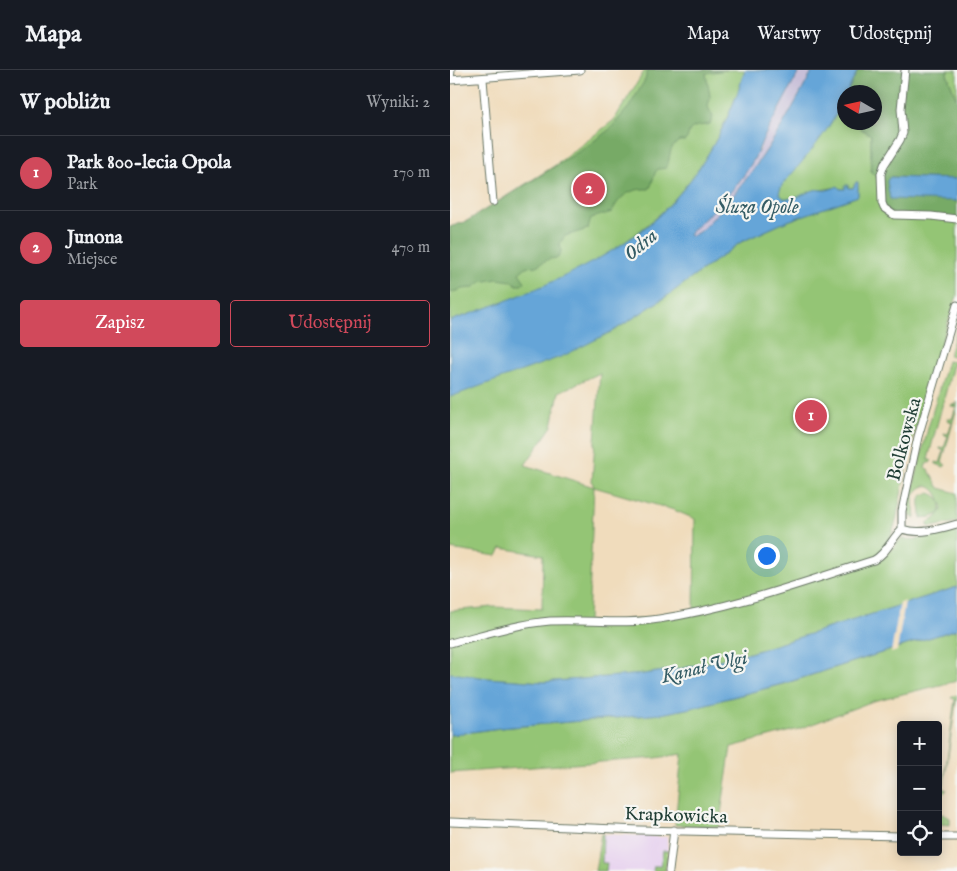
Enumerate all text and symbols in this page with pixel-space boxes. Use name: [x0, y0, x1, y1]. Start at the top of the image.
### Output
text: Mapa: [25, 19, 81, 50]
text: Mapa: [687, 23, 729, 46]
text: Warstwy: [757, 23, 821, 46]
text: Udostępnij: [849, 23, 932, 46]
north arrow: [837, 85, 882, 130]
text: W pobliżu: [20, 89, 110, 116]
text: Wyniki: 2: [366, 93, 430, 113]
text: Park 800-lecia Opola: [67, 151, 231, 175]
text: 1: [33, 163, 39, 183]
text: 170 m: [393, 163, 430, 183]
pin: 2: [573, 170, 605, 208]
text: Park: [67, 175, 97, 195]
water label: Śluza Opole: [715, 193, 799, 220]
water label: Odra: [619, 224, 663, 267]
text: Junona: [67, 226, 123, 250]
text: 2: [32, 238, 40, 258]
text: 470 m: [391, 238, 430, 258]
text: Miejsce: [67, 250, 117, 270]
button: Zapisz: [20, 300, 220, 347]
button: Udostępnij: [230, 300, 430, 347]
street label: Bolkowska: [882, 394, 928, 484]
pin: 1: [795, 397, 827, 435]
your location: [754, 543, 780, 569]
water label: Kanał Ulgi: [658, 645, 751, 691]
map controls: [897, 721, 942, 856]
button: +: [897, 721, 942, 766]
button: −: [897, 766, 942, 811]
street label: Krapkowicka: [624, 802, 729, 830]
button: locate: [897, 811, 942, 856]

